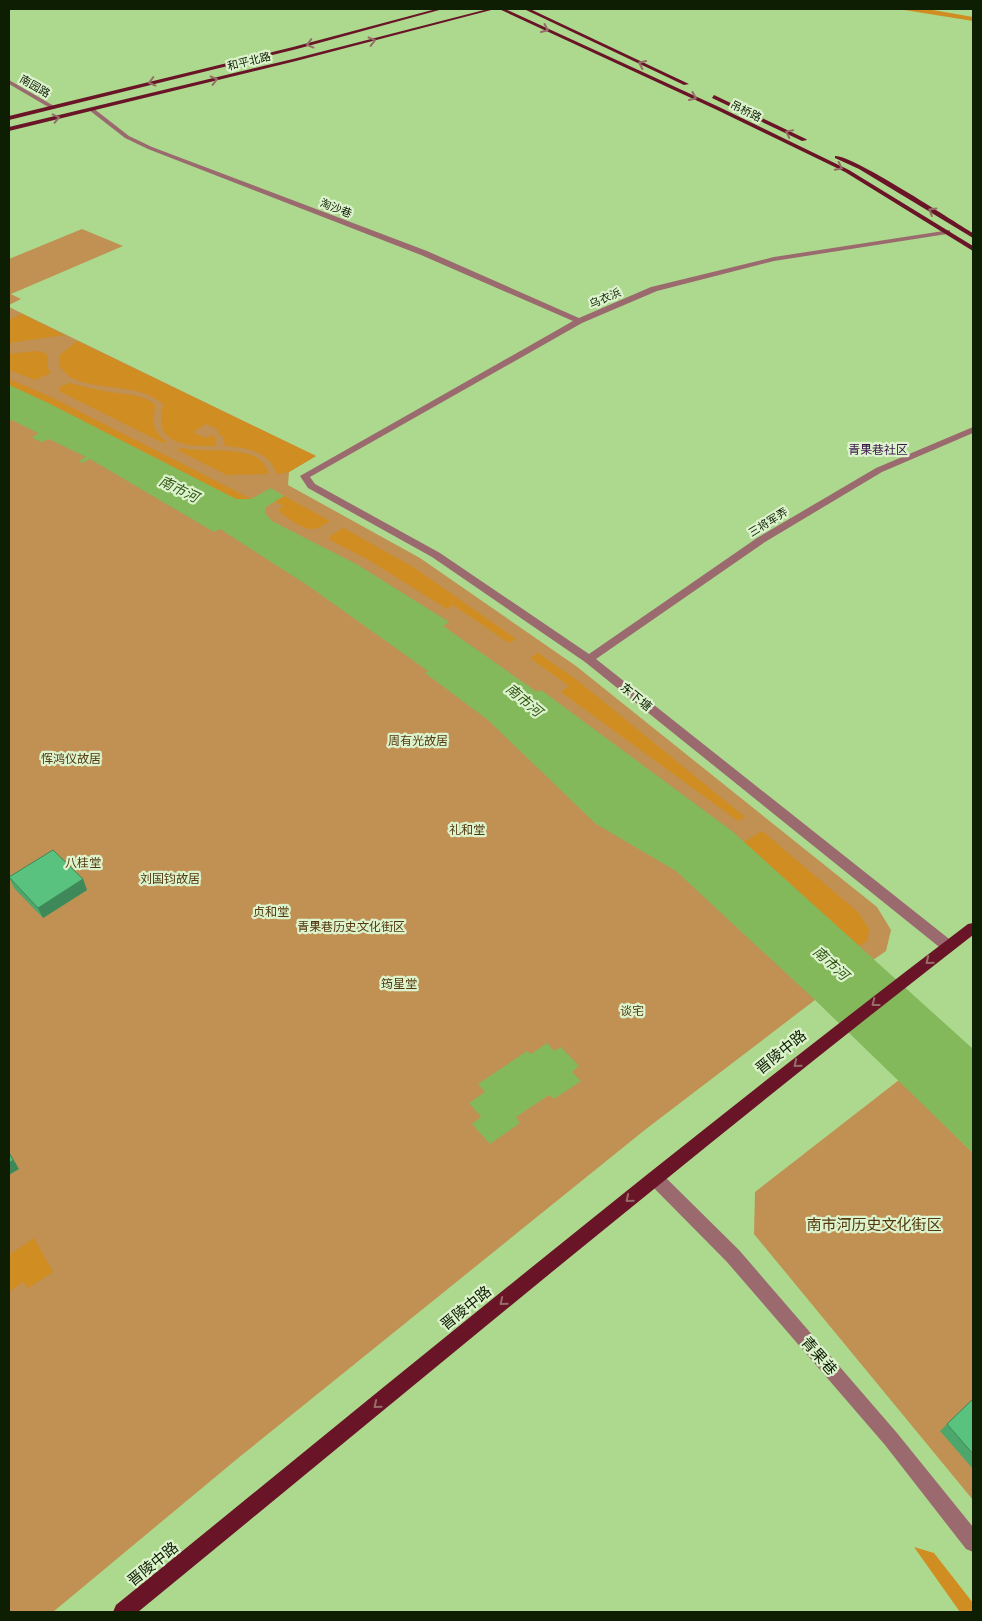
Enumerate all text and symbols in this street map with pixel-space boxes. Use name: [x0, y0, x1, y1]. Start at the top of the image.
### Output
one-way arrow: [540, 23, 549, 33]
one-way arrow: [367, 36, 375, 46]
one-way arrow: [305, 38, 314, 49]
street label: 和平北路: [226, 50, 272, 73]
one-way arrow: [638, 59, 647, 70]
street label: 南园路: [17, 73, 52, 100]
one-way arrow: [210, 75, 219, 86]
one-way arrow: [147, 76, 156, 87]
one-way arrow: [688, 90, 697, 101]
street label: 吊桥路: [728, 98, 763, 125]
one-way arrow: [52, 113, 61, 124]
one-way arrow: [785, 129, 794, 139]
one-way arrow: [834, 161, 843, 171]
street label: 淘沙巷: [318, 196, 354, 220]
one-way arrow: [928, 207, 937, 217]
street label: 乌衣浜: [587, 286, 623, 311]
district label: 青果巷社区: [848, 443, 908, 457]
water label: 南市河: [156, 473, 204, 508]
street label: 三将军弄: [746, 505, 790, 540]
water label: 南市河: [502, 680, 548, 722]
street label: 东下塘: [618, 680, 654, 714]
park label: 周有光故居: [388, 734, 448, 748]
park label: 恽鸿仪故居: [41, 752, 101, 766]
park label: 礼和堂: [449, 823, 485, 837]
park label: 八桂堂: [65, 856, 101, 870]
park label: 刘国钧故居: [140, 872, 200, 886]
park label: 贞和堂: [253, 905, 289, 919]
park label: 青果巷历史文化街区: [297, 920, 405, 934]
water label: 南市河: [809, 943, 854, 986]
one-way arrow: [926, 956, 935, 965]
park label: 筠星堂: [381, 977, 417, 991]
one-way arrow: [871, 997, 881, 1006]
park label: 谈宅: [620, 1004, 644, 1018]
street label: 晋陵中路: [752, 1026, 810, 1078]
one-way arrow: [793, 1059, 802, 1068]
one-way arrow: [626, 1193, 635, 1201]
park label: 南市河历史文化街区: [806, 1216, 942, 1234]
street label: 晋陵中路: [437, 1282, 495, 1334]
one-way arrow: [500, 1296, 509, 1304]
street label: 青果巷: [797, 1333, 841, 1379]
one-way arrow: [374, 1399, 383, 1408]
street label: 晋陵中路: [124, 1538, 182, 1590]

